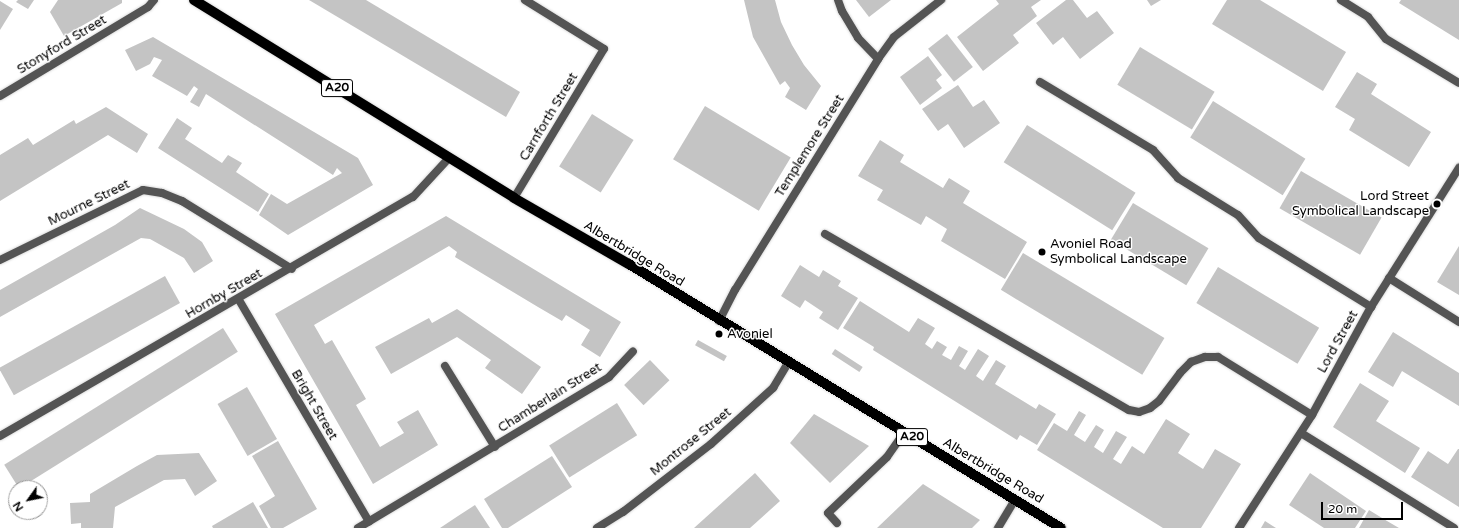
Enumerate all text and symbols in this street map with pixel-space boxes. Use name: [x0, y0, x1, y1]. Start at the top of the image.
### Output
street label: Stonyford Street: [15, 12, 109, 78]
street label: Carnforth Street: [517, 70, 581, 164]
road number: A20: [320, 78, 354, 98]
street label: Templemore Street: [772, 92, 848, 200]
street label: Mourne Street: [46, 176, 132, 230]
place label: Lord Street Symbolical Landscape: [1292, 189, 1429, 220]
marker: Lord Street Symbolical Landscape: [1432, 199, 1442, 209]
street label: Albertbridge Road: [581, 218, 687, 290]
place label: Avoniel Road Symbolical Landscape: [1050, 237, 1187, 268]
marker: Avoniel Road Symbolical Landscape: [1037, 247, 1047, 257]
street label: Hornby Street: [183, 266, 265, 322]
street label: Lord Street: [1314, 308, 1362, 376]
place label: Avoniel: [727, 326, 773, 342]
marker: Avoniel: [714, 329, 724, 339]
street label: Chamberlain Street: [495, 360, 605, 436]
street label: Bright Street: [288, 367, 340, 443]
street label: Montrose Street: [647, 405, 735, 479]
road number: A20: [895, 427, 929, 447]
street label: Albertbridge Road: [940, 435, 1046, 507]
north arrow: [8, 480, 48, 520]
scale bar: [1323, 494, 1405, 520]
text: N: [10, 499, 26, 514]
text: 20 m: [1328, 502, 1357, 516]

